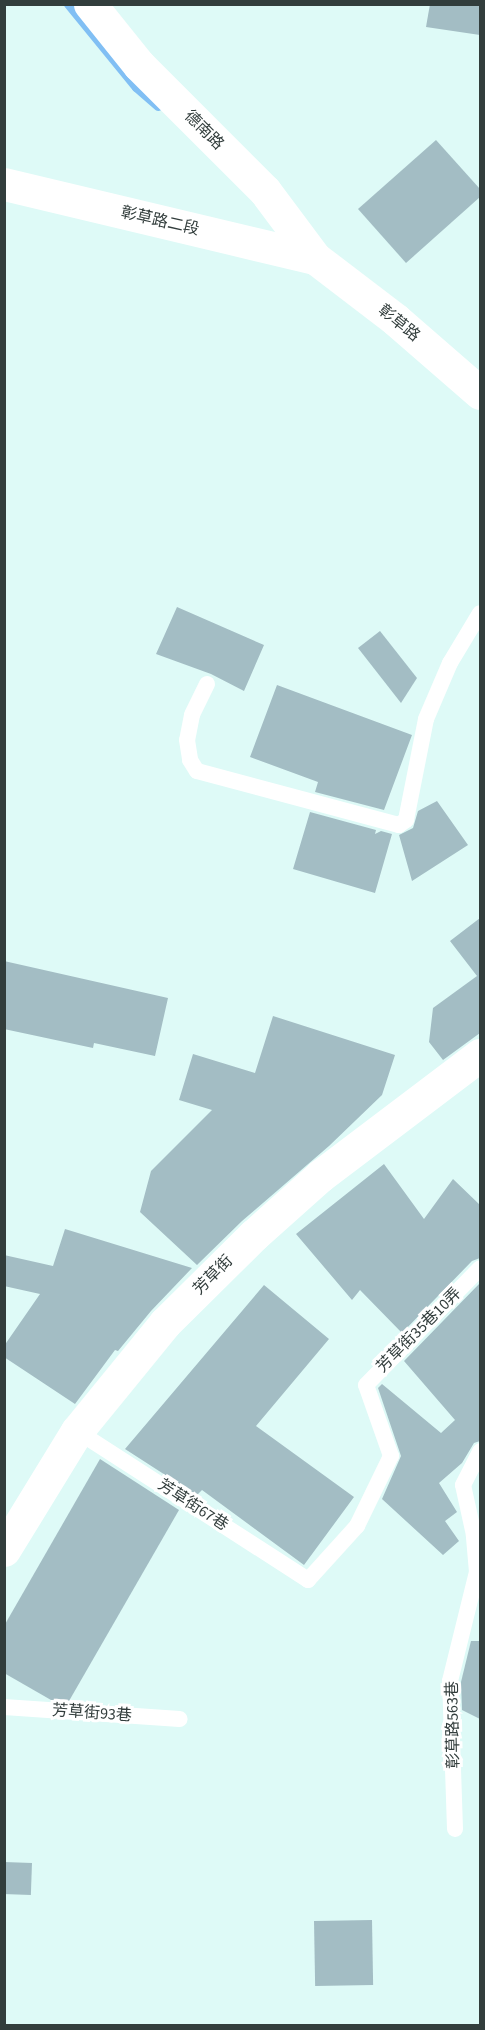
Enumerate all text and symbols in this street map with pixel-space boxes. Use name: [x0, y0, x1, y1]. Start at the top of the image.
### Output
street label: 德南路: [180, 106, 228, 154]
street label: 彰草路二段: [119, 203, 201, 239]
street label: 彰草路: [374, 300, 424, 346]
street label: 芳草街: [189, 1251, 237, 1299]
street label: 芳草街35巷10弄: [373, 1284, 465, 1376]
street label: 芳草街67巷: [154, 1475, 232, 1535]
street label: 彰草路563巷: [443, 1681, 463, 1769]
street label: 芳草街93巷: [51, 1701, 133, 1725]

